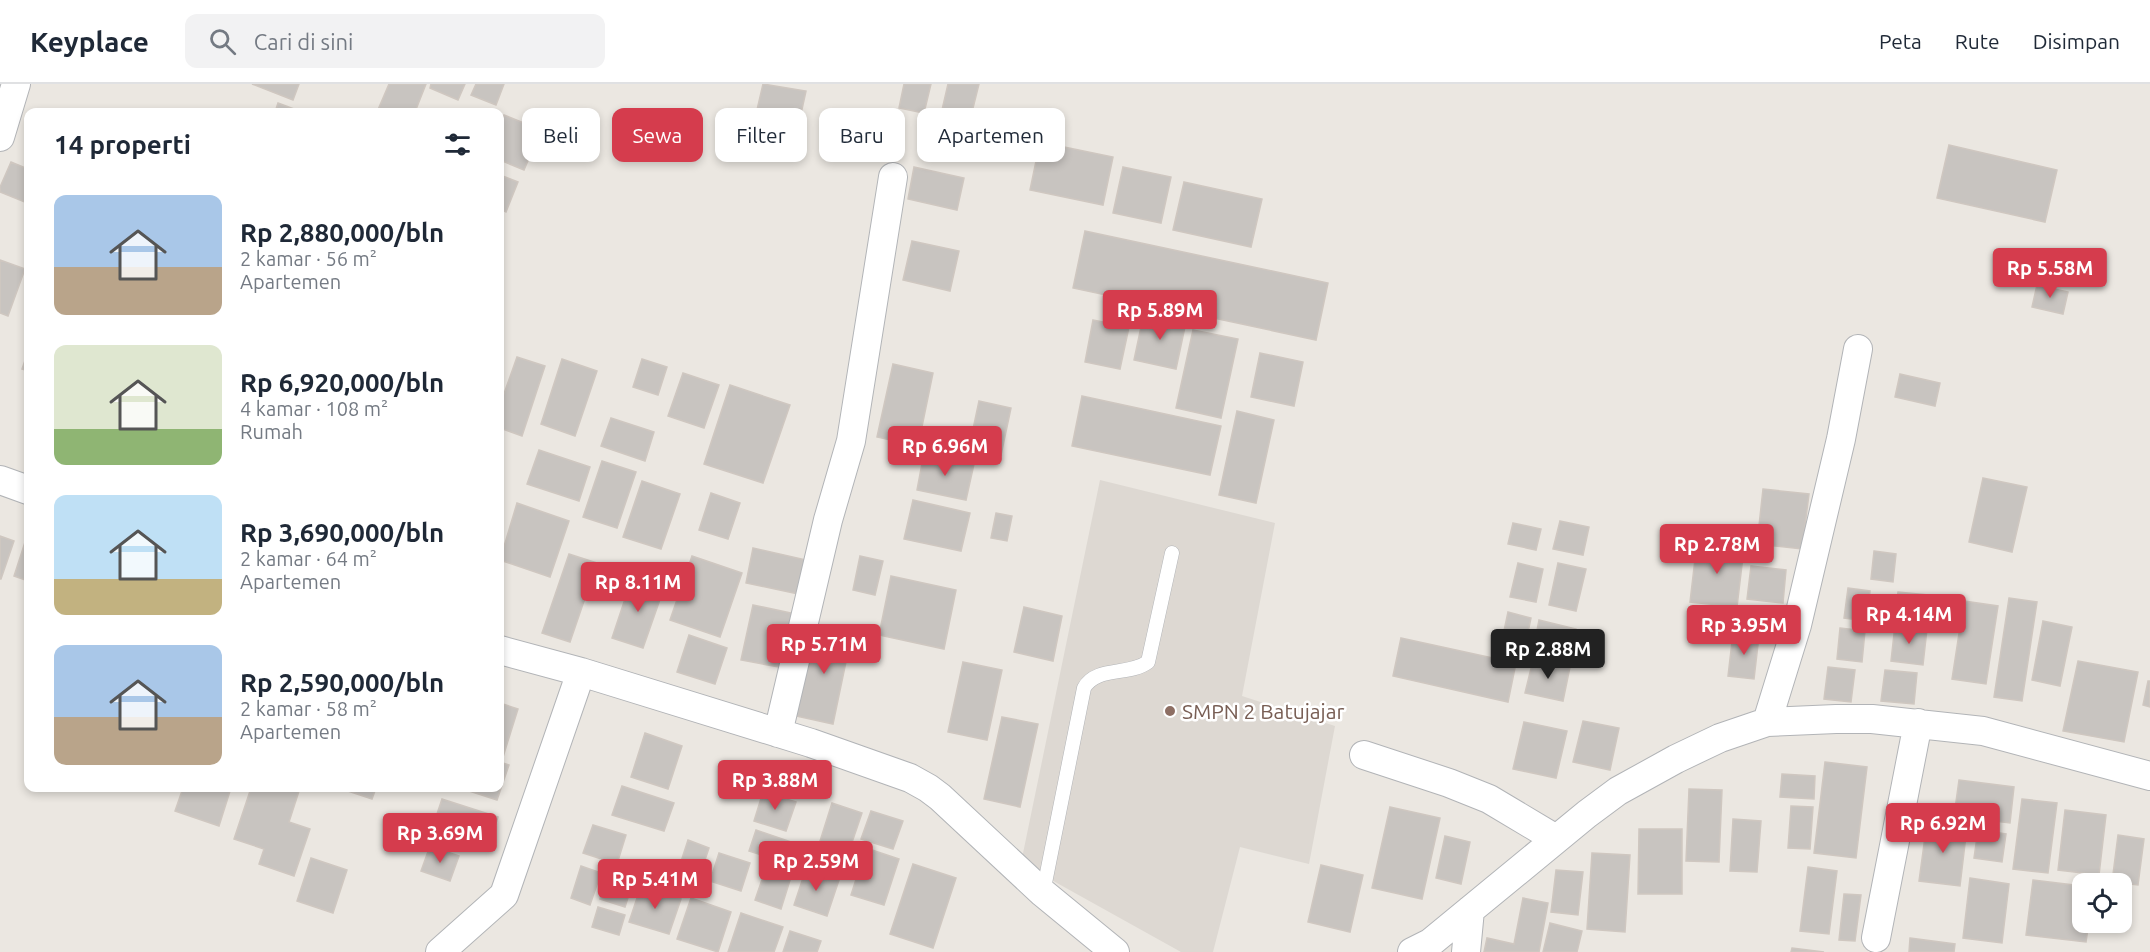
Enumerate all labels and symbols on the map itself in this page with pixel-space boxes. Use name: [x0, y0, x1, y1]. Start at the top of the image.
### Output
pin: Rp 5.58M: [1988, 248, 2112, 299]
pin: Rp 5.89M: [1098, 290, 1222, 341]
pin: Rp 6.96M: [883, 426, 1007, 477]
pin: Rp 2.78M: [1655, 524, 1779, 575]
pin: Rp 8.11M: [576, 562, 700, 613]
pin: Rp 4.14M: [1847, 594, 1971, 645]
pin: Rp 3.95M: [1682, 605, 1806, 656]
pin: Rp 5.71M: [762, 624, 886, 675]
pin: Rp 2.88M: [1486, 629, 1610, 680]
place label: SMPN 2 Batujajar: [1182, 699, 1344, 723]
marker: SMPN 2 Batujajar: [1163, 704, 1177, 718]
pin: Rp 3.88M: [713, 760, 837, 811]
pin: Rp 6.92M: [1881, 803, 2005, 854]
pin: Rp 3.69M: [378, 813, 502, 864]
pin: Rp 2.59M: [754, 841, 878, 892]
pin: Rp 5.41M: [593, 859, 717, 910]

